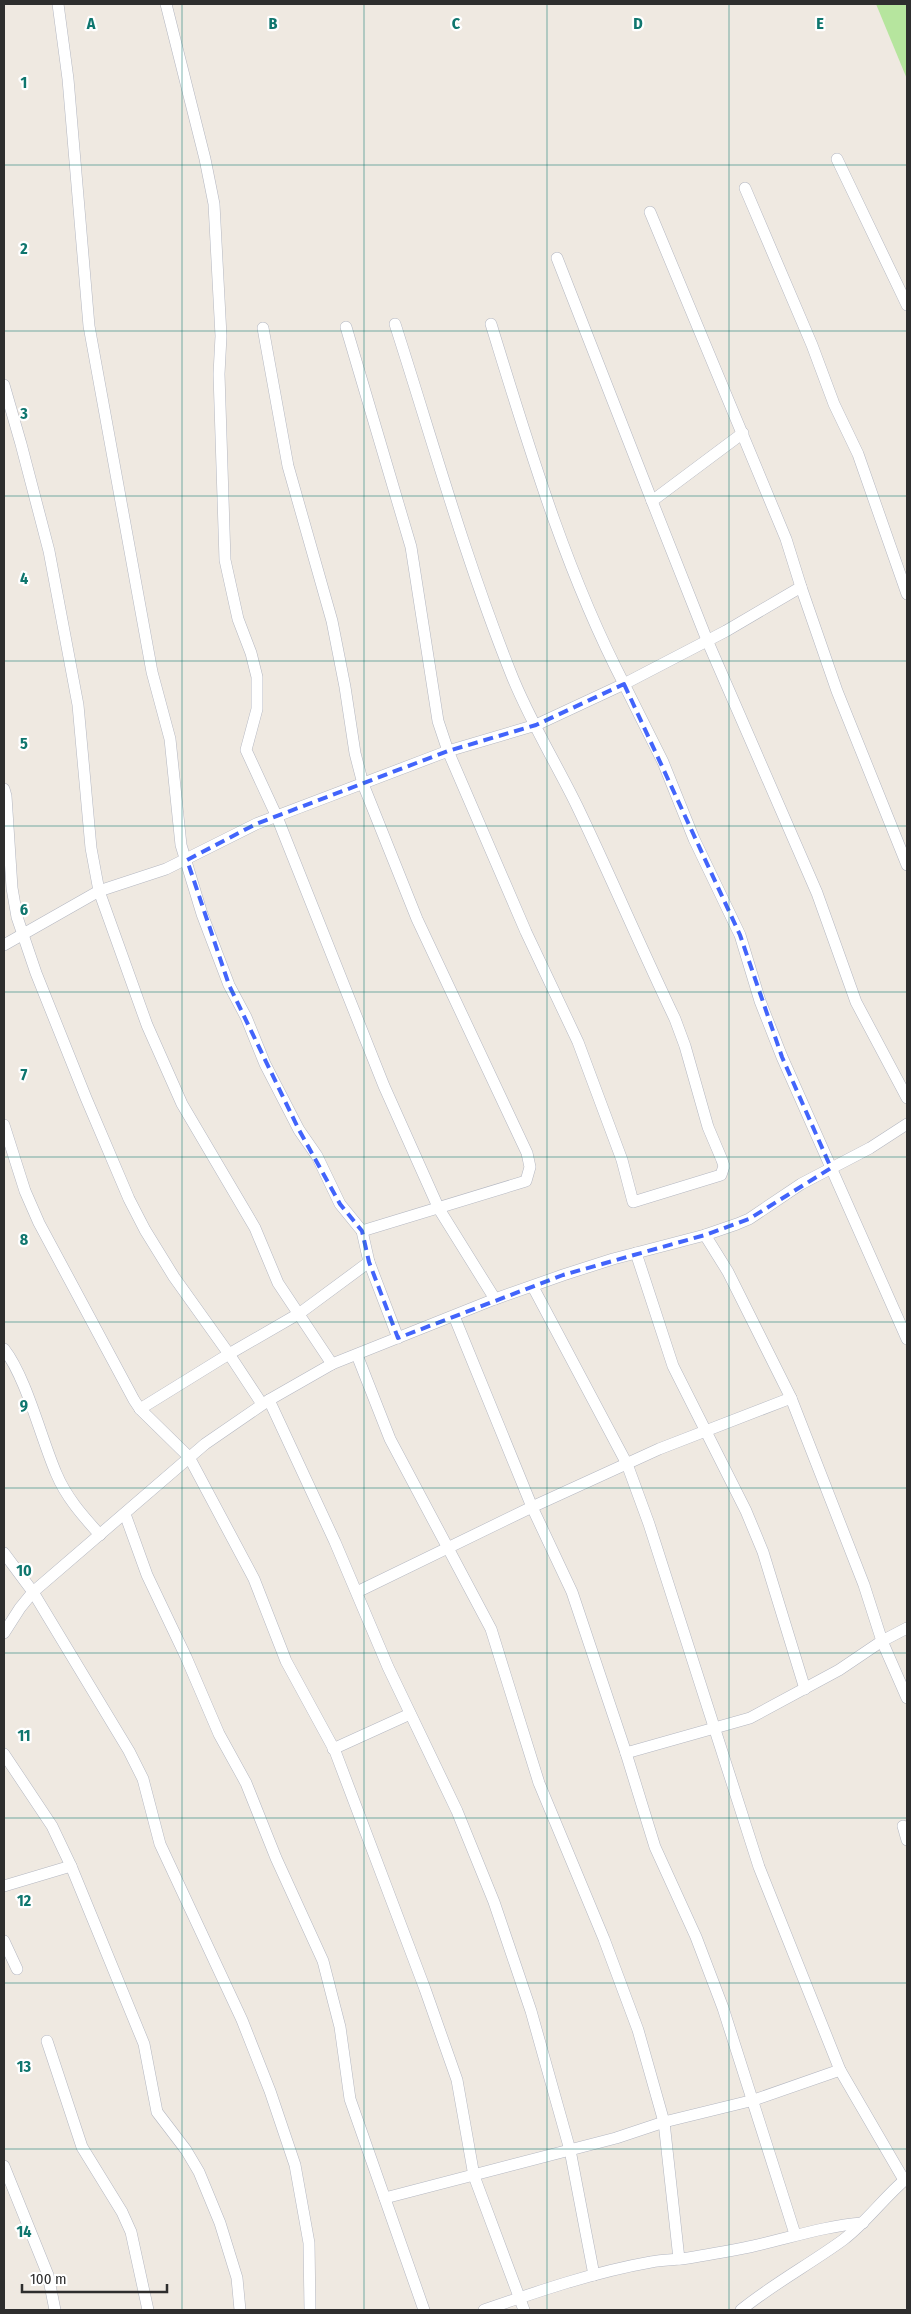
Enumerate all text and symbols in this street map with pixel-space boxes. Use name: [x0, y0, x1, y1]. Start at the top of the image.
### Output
text: A: [86, 14, 96, 33]
text: B: [269, 14, 278, 33]
text: C: [452, 14, 461, 33]
text: D: [633, 14, 643, 33]
text: E: [816, 14, 824, 33]
text: 1: [21, 73, 27, 92]
text: 2: [19, 239, 28, 258]
text: 3: [19, 404, 28, 423]
text: 4: [20, 569, 28, 588]
text: 5: [20, 734, 28, 753]
text: 6: [20, 900, 28, 919]
text: 7: [21, 1065, 28, 1084]
text: 8: [20, 1230, 29, 1249]
text: 9: [20, 1396, 28, 1415]
text: 10: [16, 1561, 32, 1580]
text: 11: [17, 1726, 31, 1745]
text: 12: [17, 1891, 32, 1910]
text: 13: [17, 2057, 32, 2076]
text: 14: [17, 2222, 32, 2241]
scale bar: [22, 2262, 168, 2294]
text: 100 m: [30, 2270, 67, 2288]

